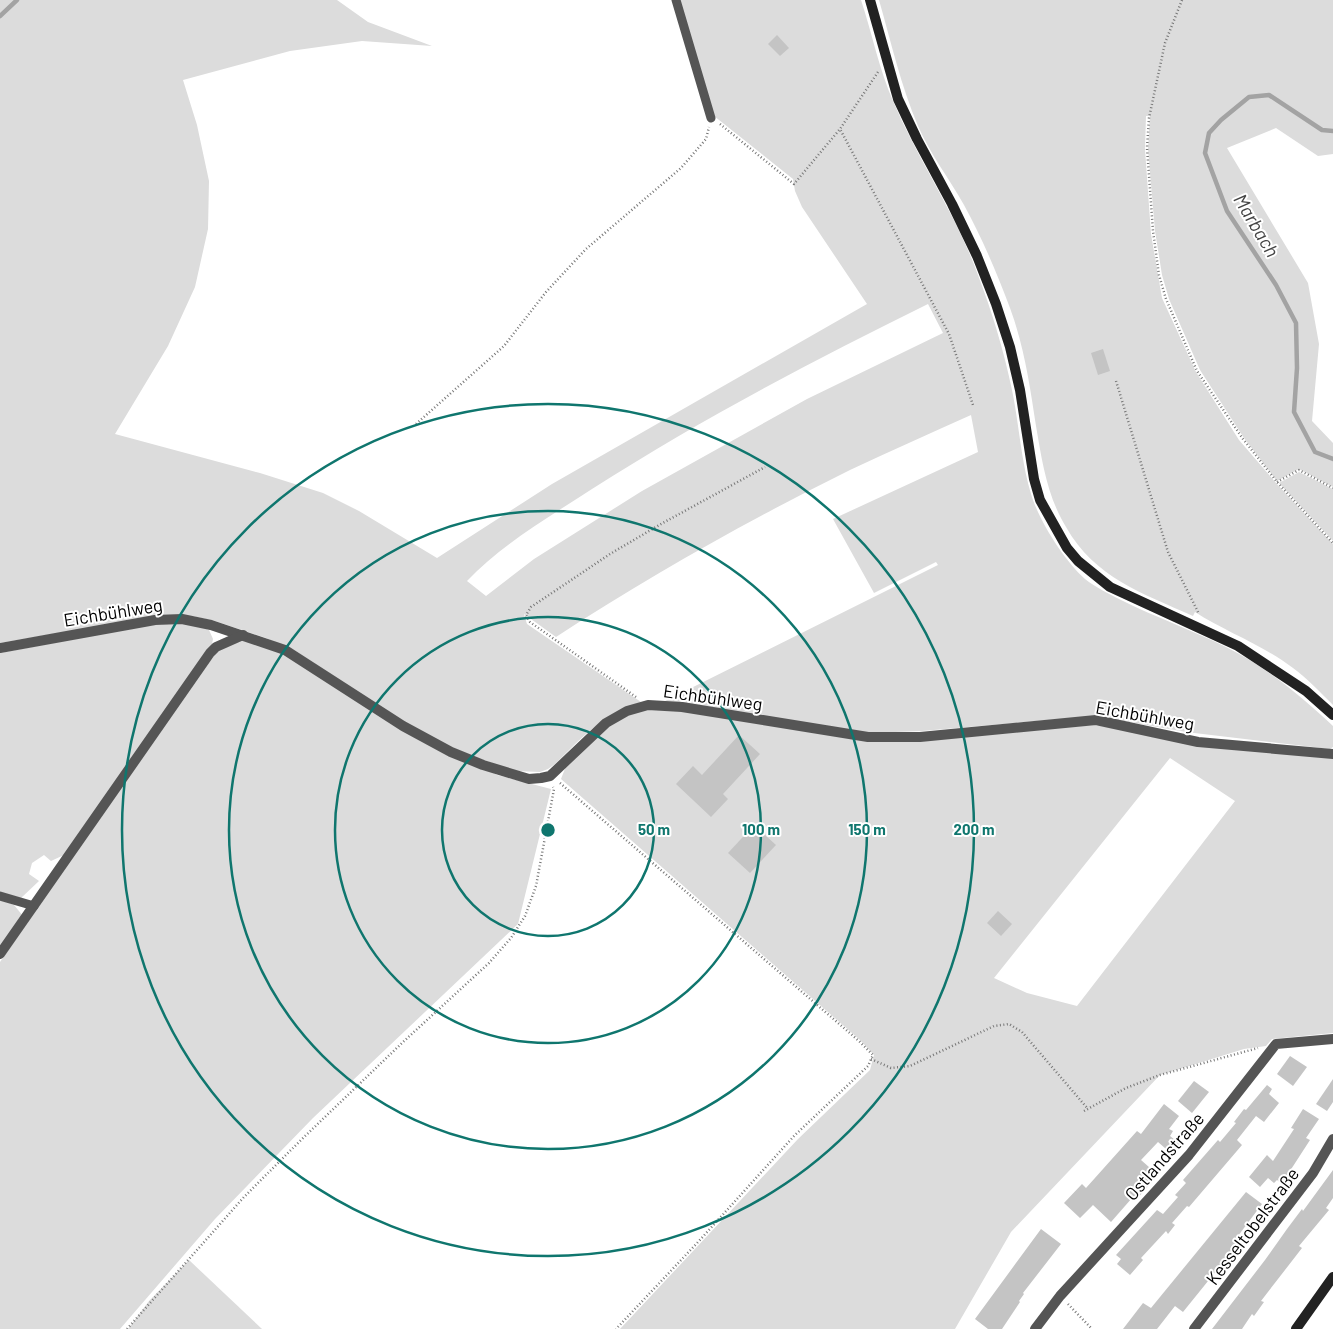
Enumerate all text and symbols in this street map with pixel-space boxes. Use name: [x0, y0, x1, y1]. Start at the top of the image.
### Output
water label: Marbach: [1229, 189, 1285, 261]
street label: Eichbühlweg: [62, 593, 164, 631]
street label: Eichbühlweg: [662, 679, 764, 715]
street label: Eichbühlweg: [1094, 696, 1196, 734]
text: 50 m: [638, 820, 670, 838]
text: 100 m: [742, 820, 780, 838]
text: 150 m: [848, 820, 886, 838]
text: 200 m: [953, 820, 995, 838]
centre of rings: [539, 821, 557, 839]
street label: Ostlandstraße: [1120, 1107, 1208, 1205]
street label: Kesseltobelstraße: [1201, 1163, 1303, 1289]

